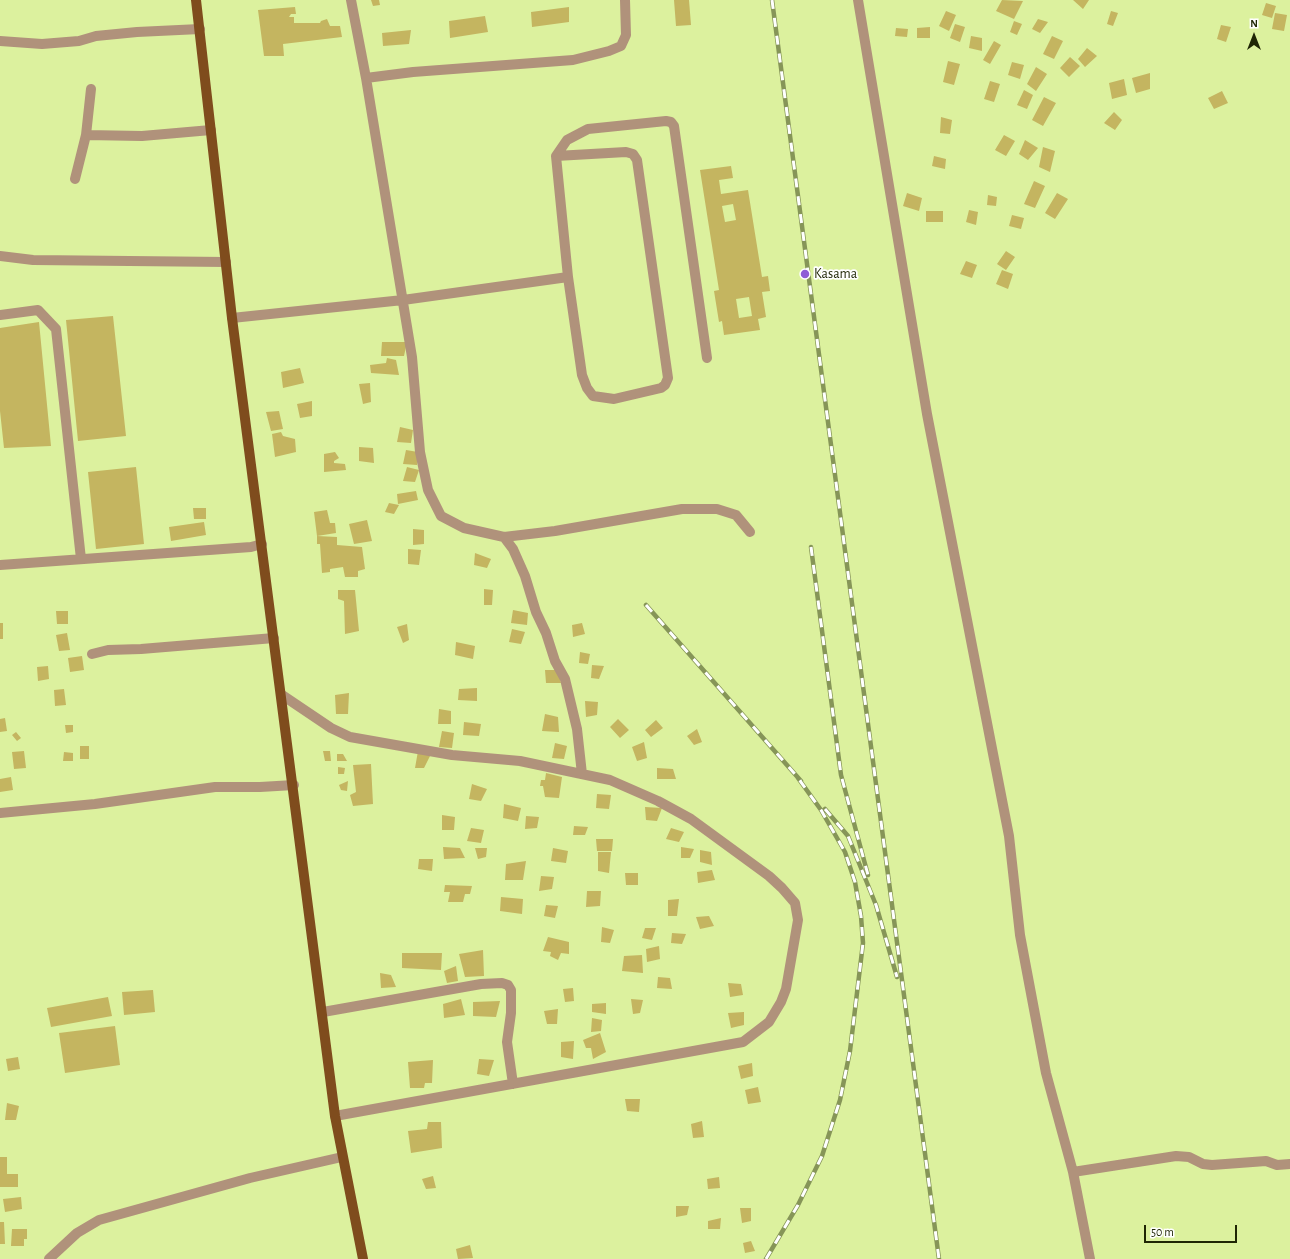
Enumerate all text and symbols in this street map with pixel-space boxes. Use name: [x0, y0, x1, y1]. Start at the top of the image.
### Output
north arrow: [1234, 16, 1274, 56]
text: N: [1250, 18, 1258, 29]
place label: Kasama: [814, 266, 857, 282]
marker: Kasama: [799, 268, 811, 280]
scale bar: [1146, 1217, 1239, 1243]
text: 50 m: [1151, 1226, 1174, 1238]

